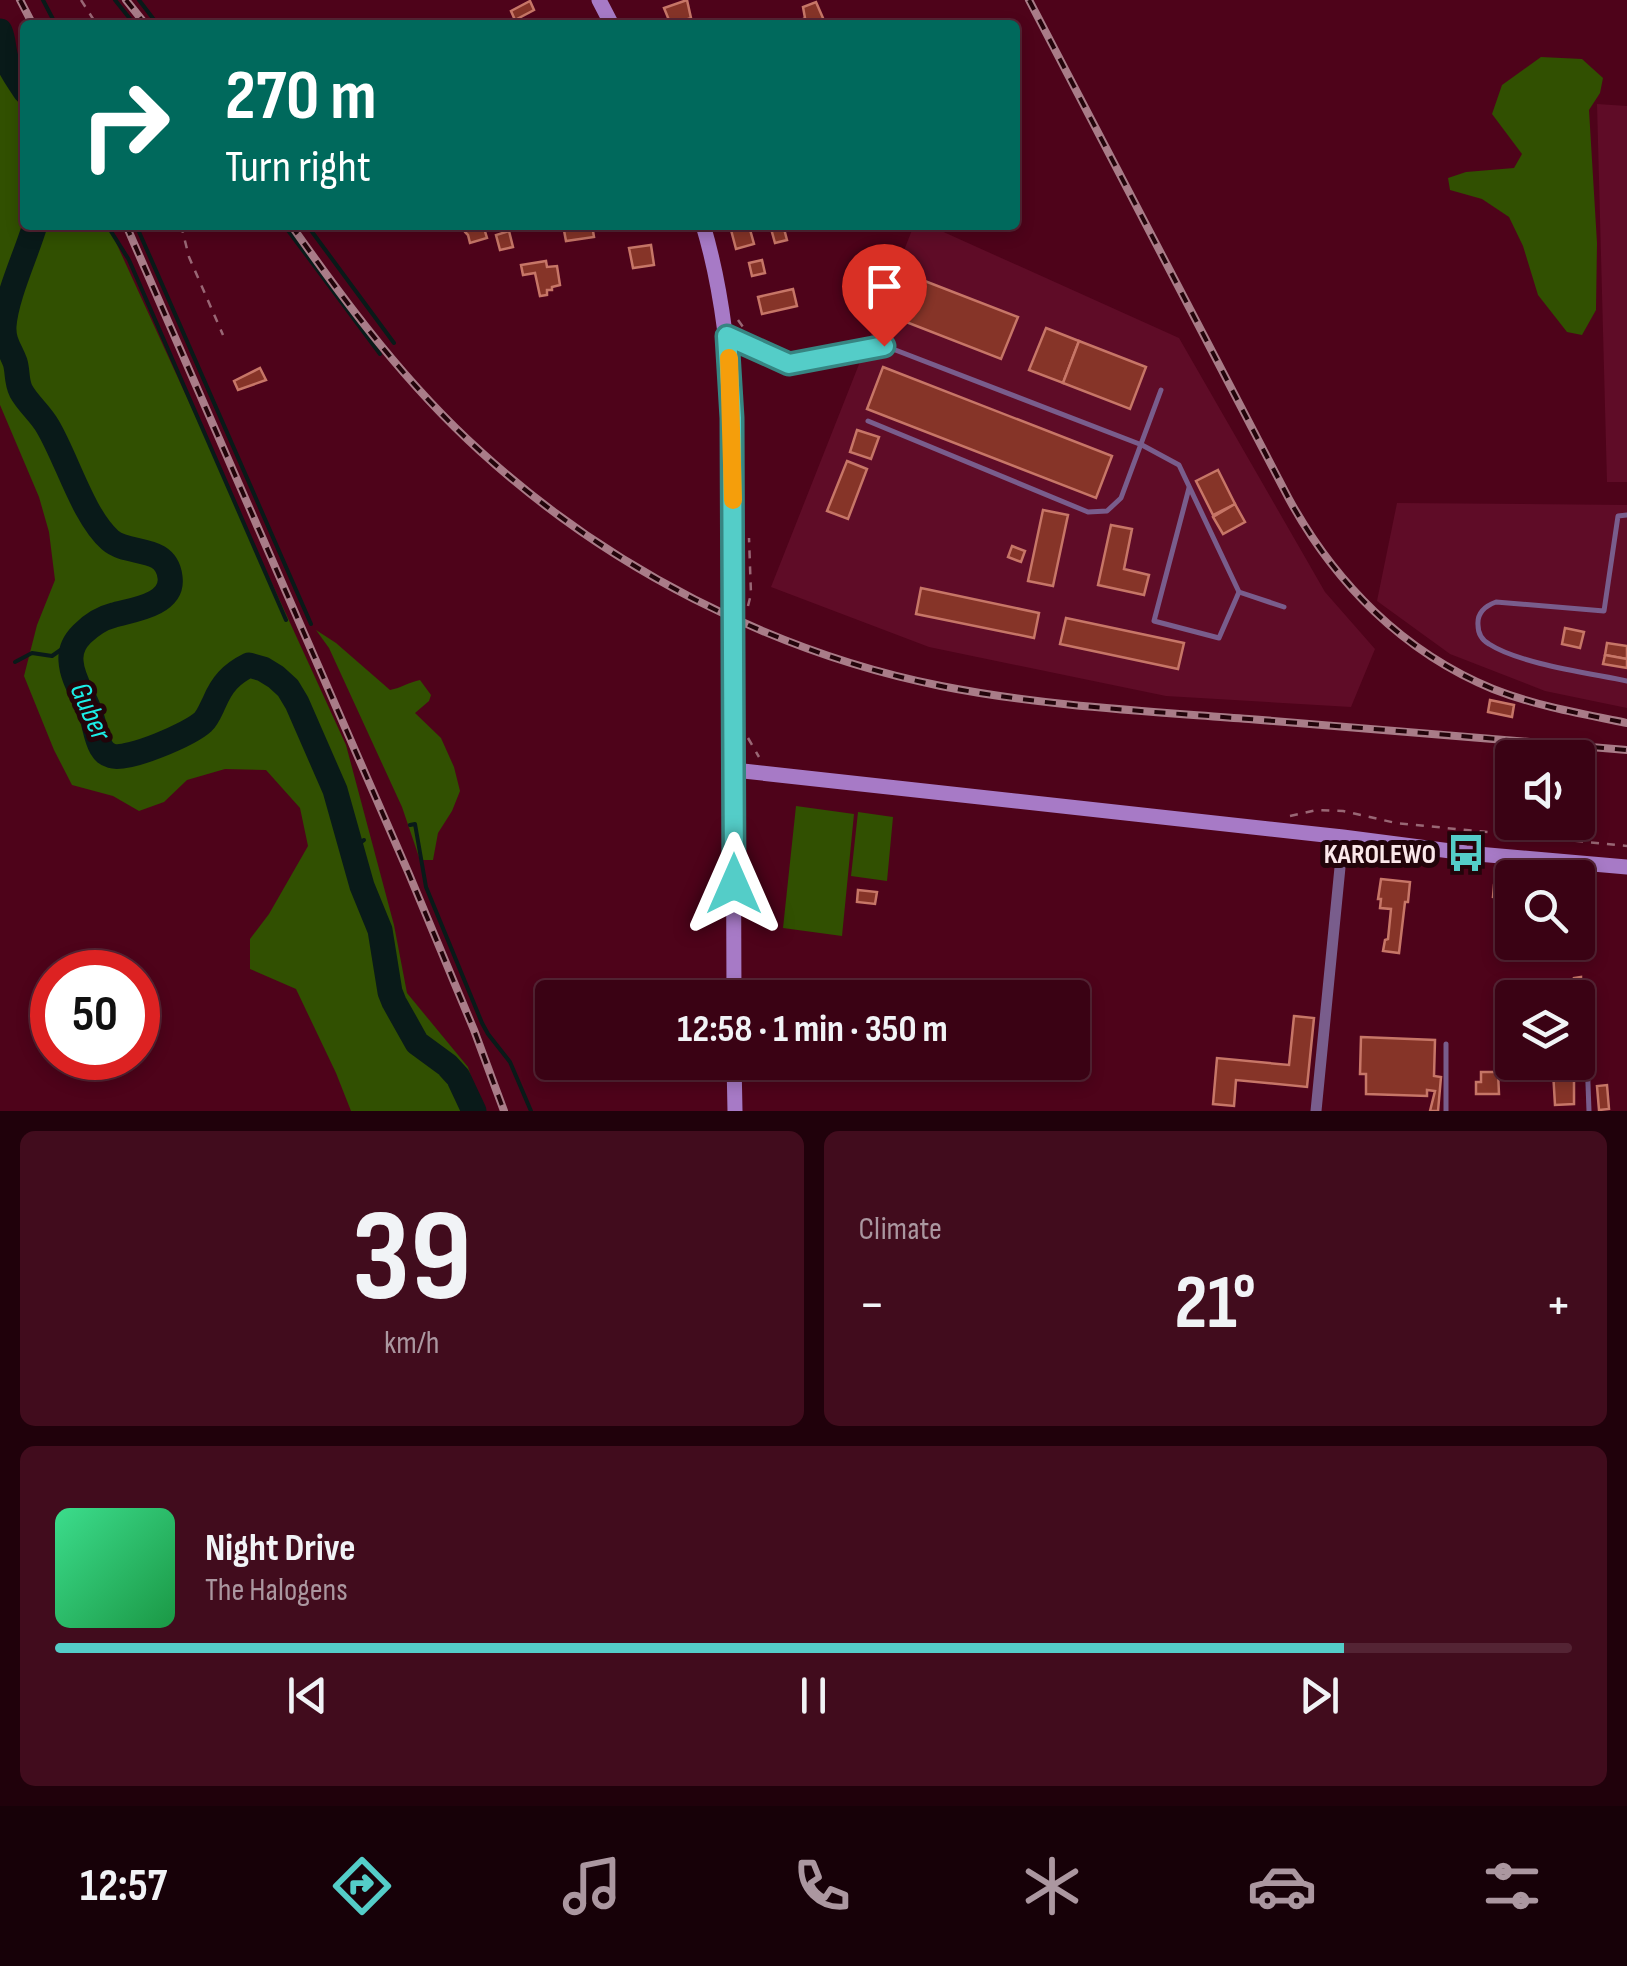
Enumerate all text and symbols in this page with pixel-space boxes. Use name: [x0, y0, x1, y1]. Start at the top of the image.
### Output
text: 270 m: [225, 55, 377, 139]
icon: right: [60, 60, 190, 190]
text: Turn right: [225, 140, 371, 195]
pin: [842, 244, 927, 347]
icon: arrive: [857, 259, 912, 314]
water label: Guber: [62, 677, 119, 747]
map controls: [1495, 740, 1595, 1080]
button: sound: [1495, 740, 1595, 840]
position arrow: [682, 832, 786, 936]
bus stop icon: KAROLEWO: [1445, 832, 1487, 874]
place label: KAROLEWO: [1324, 838, 1436, 871]
button: search: [1495, 860, 1595, 960]
speed limit sign: 50: [30, 950, 160, 1080]
button: layers: [1495, 980, 1595, 1080]
text: 12:58 · 1 min · 350 m: [677, 1007, 948, 1052]
text: 39: [352, 1181, 472, 1337]
text: Climate: [859, 1210, 942, 1249]
text: 21°: [1175, 1259, 1256, 1350]
text: −: [859, 1272, 885, 1339]
text: +: [1545, 1272, 1572, 1339]
text: km/h: [384, 1324, 439, 1363]
text: Night Drive: [205, 1526, 356, 1571]
text: The Halogens: [205, 1571, 348, 1610]
icon: previous: [280, 1668, 335, 1723]
icon: pause: [786, 1668, 841, 1723]
icon: next: [1292, 1668, 1347, 1723]
icon: directions: [327, 1851, 397, 1921]
icon: music: [557, 1851, 627, 1921]
icon: phone: [787, 1851, 857, 1921]
icon: climate: [1017, 1851, 1087, 1921]
icon: car: [1247, 1851, 1317, 1921]
icon: filters: [1477, 1851, 1547, 1921]
text: 12:57: [80, 1859, 167, 1914]

